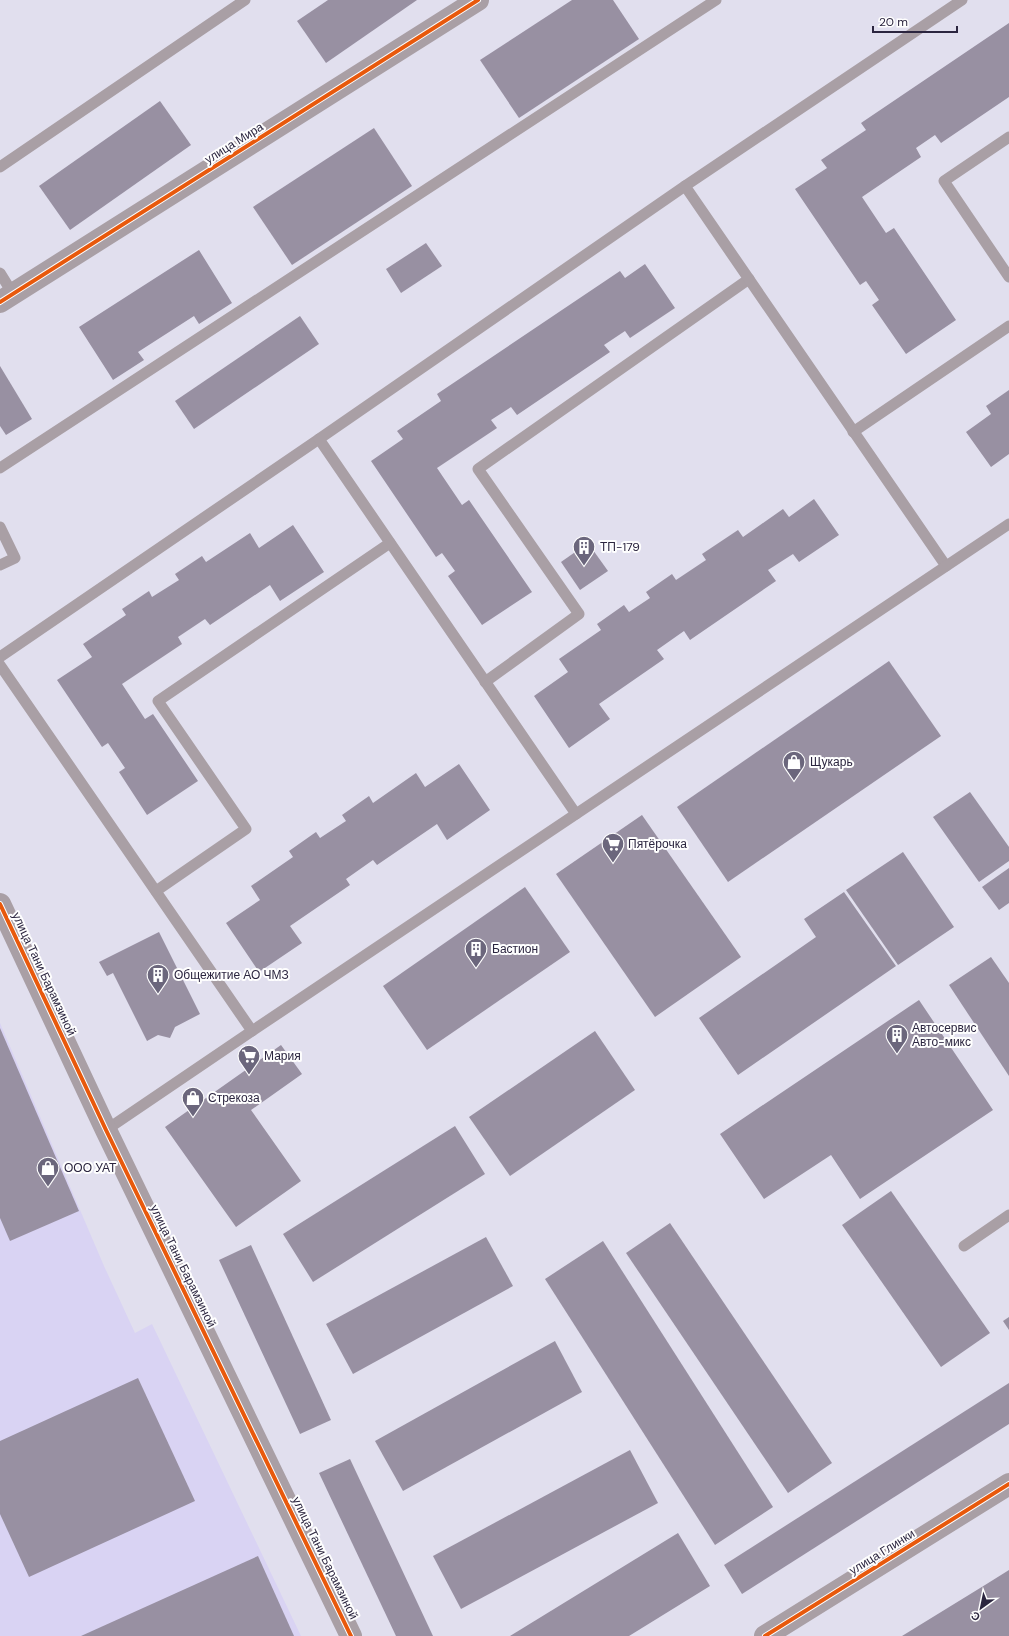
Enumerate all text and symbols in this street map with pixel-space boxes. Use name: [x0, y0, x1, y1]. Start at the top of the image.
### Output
scale bar: [873, 8, 957, 34]
text: 20 m: [879, 14, 908, 30]
street label: улица Мира: [202, 118, 267, 167]
building icon: ТП-179: [571, 534, 597, 567]
place label: ТП-179: [600, 539, 640, 555]
shop icon: Щукарь: [781, 749, 807, 782]
place label: Щукарь: [810, 754, 853, 770]
supermarket icon: Пятёрочка: [600, 831, 626, 864]
place label: Пятёрочка: [628, 836, 687, 852]
street label: улица Тани Барамзиной: [8, 910, 80, 1038]
building icon: Бастион: [463, 936, 489, 969]
place label: Бастион: [492, 941, 538, 957]
building icon: Общежитие АО ЧМЗ: [145, 962, 171, 995]
place label: Общежитие АО ЧМЗ: [174, 967, 289, 983]
place label: Автосервис Авто-микс: [912, 1020, 977, 1050]
building icon: Автосервис Авто-микс: [884, 1022, 910, 1055]
supermarket icon: Мария: [236, 1043, 262, 1076]
place label: Мария: [264, 1048, 301, 1064]
shop icon: Стрекоза: [180, 1085, 206, 1118]
place label: Стрекоза: [208, 1090, 260, 1106]
shop icon: ООО УАТ: [35, 1155, 61, 1188]
place label: ООО УАТ: [64, 1160, 117, 1176]
street label: улица Тани Барамзиной: [146, 1202, 220, 1330]
street label: улица Тани Барамзиной: [288, 1494, 362, 1622]
street label: улица Глинки: [846, 1526, 918, 1578]
north arrow: [961, 1588, 1001, 1628]
text: С: [968, 1608, 983, 1624]

